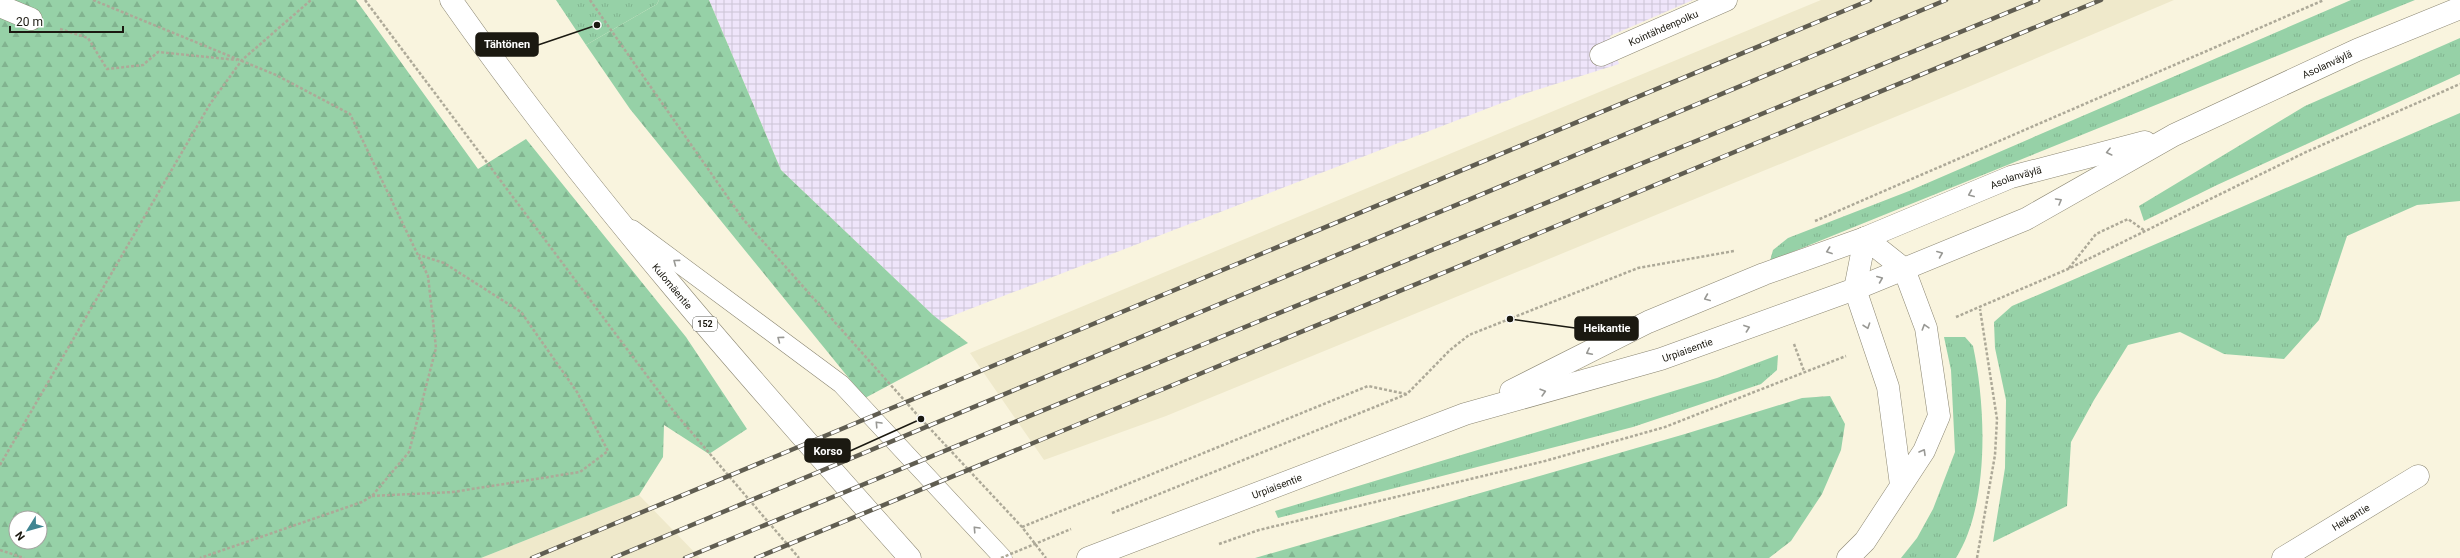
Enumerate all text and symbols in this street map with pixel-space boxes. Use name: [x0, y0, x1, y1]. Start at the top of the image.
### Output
street label: Kointähdenpolku: [1627, 7, 1700, 48]
scale bar: [10, 8, 123, 34]
text: 20 m: [16, 15, 43, 29]
callout: Tähtönen: [476, 33, 538, 56]
text: Tähtönen: [484, 38, 530, 51]
street label: Asolanväylä: [2300, 48, 2354, 80]
one-way arrow: [2106, 147, 2112, 155]
street label: Asolanväylä: [1988, 164, 2043, 191]
one-way arrow: [1968, 189, 1975, 197]
one-way arrow: [2055, 198, 2062, 205]
one-way arrow: [1825, 246, 1832, 255]
one-way arrow: [1937, 251, 1944, 259]
one-way arrow: [673, 260, 680, 267]
street label: Kulomäentie: [650, 261, 695, 311]
one-way arrow: [1875, 276, 1883, 284]
one-way arrow: [1704, 293, 1711, 301]
road number: 152: [693, 317, 717, 331]
callout: Heikantie: [1575, 317, 1638, 340]
text: Heikantie: [1583, 322, 1631, 335]
one-way arrow: [1863, 322, 1871, 329]
one-way arrow: [1743, 324, 1750, 333]
one-way arrow: [1921, 324, 1930, 331]
street label: Urpiaisentie: [1660, 335, 1714, 364]
one-way arrow: [778, 337, 785, 344]
one-way arrow: [1586, 347, 1593, 355]
one-way arrow: [1539, 388, 1546, 397]
one-way arrow: [875, 421, 883, 429]
callout: Korso: [805, 439, 850, 462]
text: Korso: [814, 445, 842, 458]
one-way arrow: [1918, 449, 1925, 456]
street label: Urpiaisentie: [1250, 471, 1303, 500]
street label: Heikantie: [2330, 501, 2371, 533]
north arrow: [8, 510, 48, 550]
one-way arrow: [974, 527, 981, 534]
text: N: [13, 529, 28, 543]

